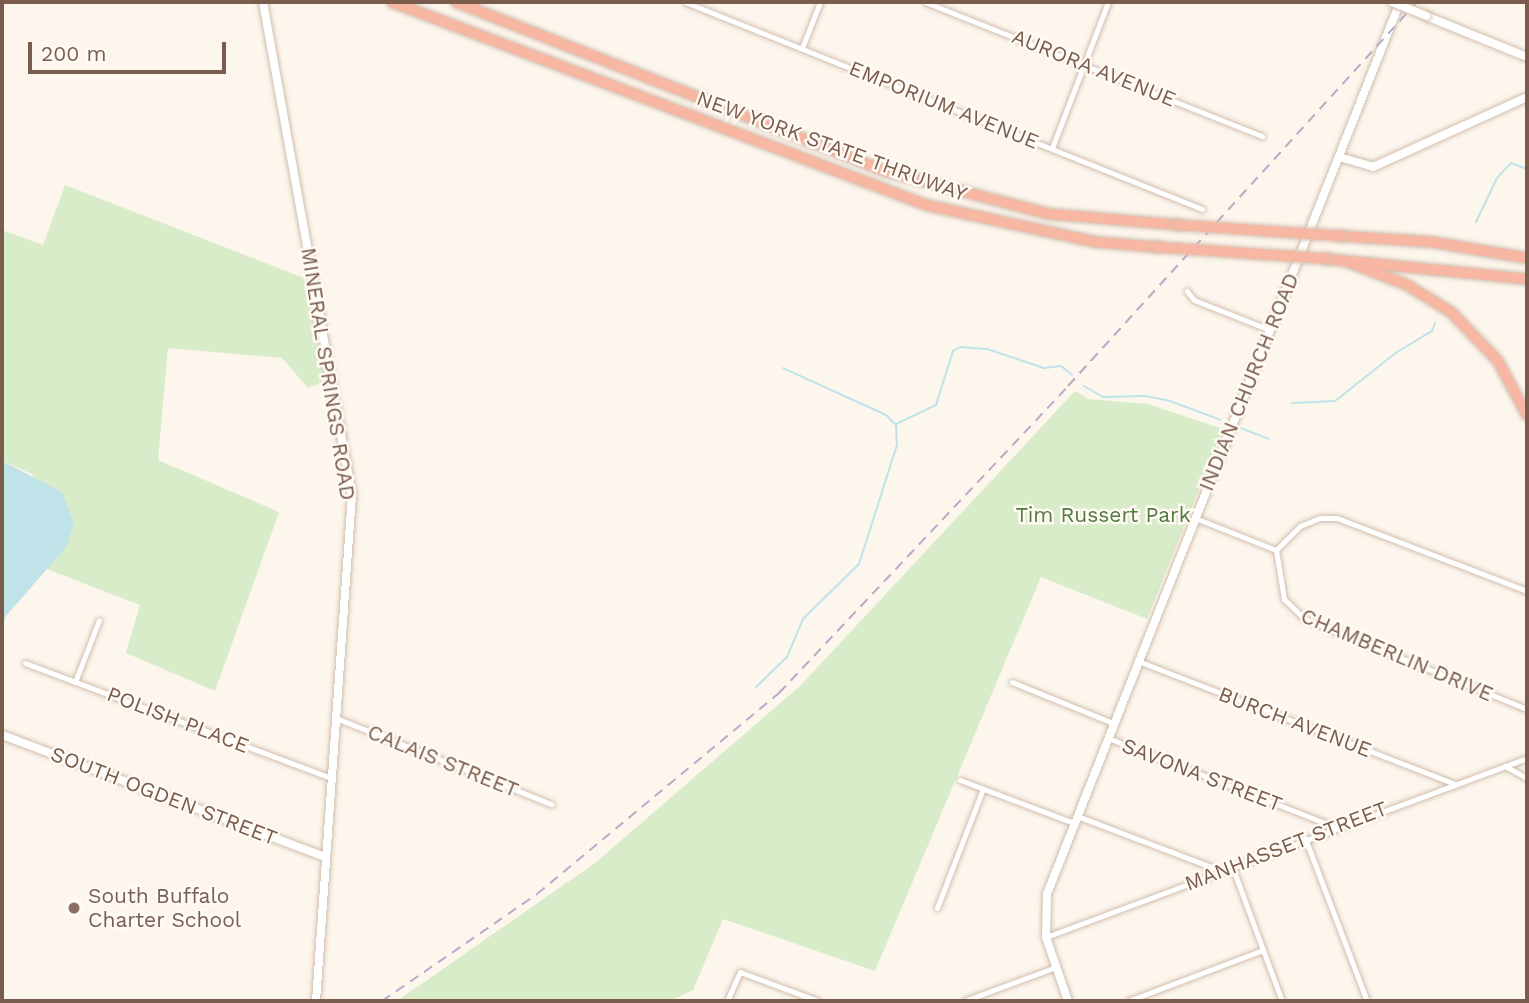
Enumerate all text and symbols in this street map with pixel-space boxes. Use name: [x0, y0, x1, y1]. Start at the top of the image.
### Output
street label: AURORA AVENUE: [1008, 23, 1180, 113]
scale bar: [32, 28, 229, 72]
text: 200 m: [41, 41, 107, 66]
street label: EMPORIUM AVENUE: [845, 55, 1043, 155]
street label: NEW YORK STATE THRUWAY: [692, 85, 972, 207]
street label: MINERAL SPRINGS ROAD: [296, 245, 360, 503]
street label: INDIAN CHURCH ROAD: [1194, 269, 1304, 495]
park label: Tim Russert Park: [1015, 502, 1191, 528]
street label: CHAMBERLIN DRIVE: [1297, 603, 1497, 707]
street label: POLISH PLACE: [104, 681, 252, 759]
street label: BURCH AVENUE: [1215, 681, 1375, 763]
street label: CALAIS STREET: [364, 719, 522, 803]
street label: SAVONA STREET: [1118, 733, 1286, 817]
street label: SOUTH OGDEN STREET: [47, 741, 281, 851]
street label: MANHASSET STREET: [1181, 796, 1391, 896]
place label: South Buffalo Charter School: [88, 883, 242, 933]
marker: South Buffalo Charter School: [66, 900, 82, 916]

